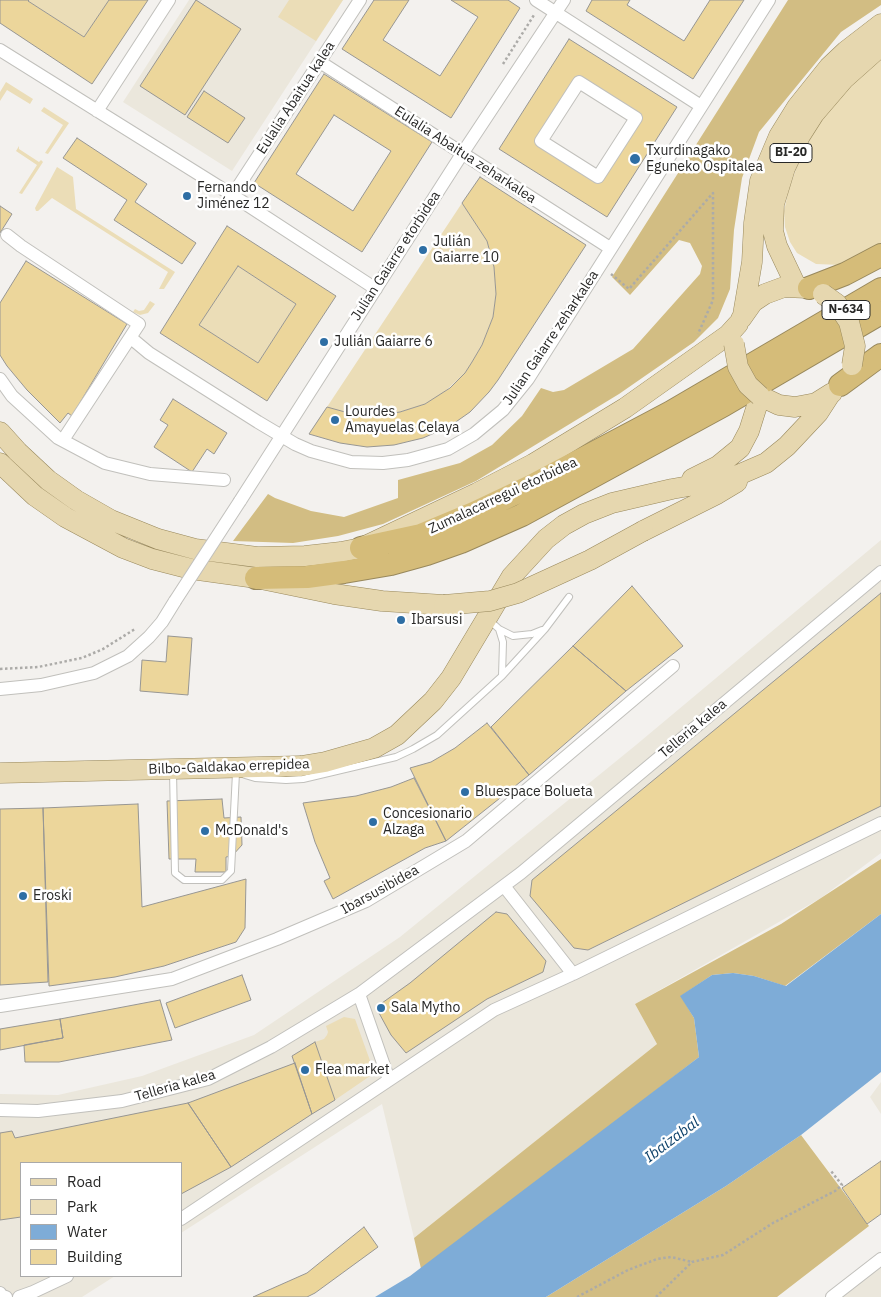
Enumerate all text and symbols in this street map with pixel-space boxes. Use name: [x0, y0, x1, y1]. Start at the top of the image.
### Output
street label: Eulalia Abaitua kalea: [253, 39, 339, 157]
street label: Eulalia Abaitua zeharkalea: [391, 103, 539, 207]
place label: Txurdinagako Eguneko Ospitalea: [646, 143, 763, 176]
road number: BI-20: [770, 144, 812, 162]
marker: Txurdinagako Eguneko Ospitalea: [628, 152, 642, 166]
place label: Fernando Jiménez 12: [197, 180, 270, 212]
street label: Julian Gaiarre etorbidea: [348, 188, 444, 324]
marker: Fernando Jiménez 12: [181, 190, 193, 202]
place label: Julián Gaiarre 10: [433, 234, 499, 266]
marker: Julián Gaiarre 10: [417, 244, 429, 256]
street label: Julian Gaiarre zeharkalea: [500, 267, 602, 409]
road number: N-634: [822, 300, 870, 320]
place label: Julián Gaiarre 6: [334, 334, 433, 350]
marker: Julián Gaiarre 6: [318, 336, 330, 348]
place label: Lourdes Amayuelas Celaya: [345, 404, 459, 437]
marker: Lourdes Amayuelas Celaya: [329, 414, 341, 426]
street label: Zumalacarregui etorbidea: [426, 454, 580, 538]
place label: Ibarsusi: [411, 612, 462, 628]
marker: Ibarsusi: [395, 614, 407, 626]
street label: Telleria kalea: [656, 696, 730, 762]
street label: Bilbo-Galdakao errepidea: [148, 756, 310, 778]
place label: Bluespace Bolueta: [475, 784, 593, 800]
marker: Bluespace Bolueta: [459, 786, 471, 798]
place label: Concesionario Alzaga: [383, 806, 472, 839]
marker: Concesionario Alzaga: [367, 816, 379, 828]
place label: McDonald's: [215, 823, 288, 839]
marker: McDonald's: [199, 825, 211, 837]
street label: Ibarsusibidea: [338, 862, 422, 918]
place label: Eroski: [33, 888, 72, 904]
marker: Eroski: [17, 890, 29, 902]
place label: Sala Mytho: [391, 1000, 460, 1016]
marker: Sala Mytho: [375, 1002, 387, 1014]
place label: Flea market: [315, 1062, 390, 1078]
marker: Flea market: [299, 1064, 311, 1076]
street label: Telleria kalea: [133, 1066, 217, 1106]
water label: Ibaizabal: [641, 1114, 703, 1166]
legend: [20, 1162, 182, 1277]
text: Road: [67, 1172, 102, 1191]
text: Park: [67, 1197, 97, 1216]
text: Water: [67, 1222, 107, 1241]
text: Building: [67, 1247, 122, 1266]

